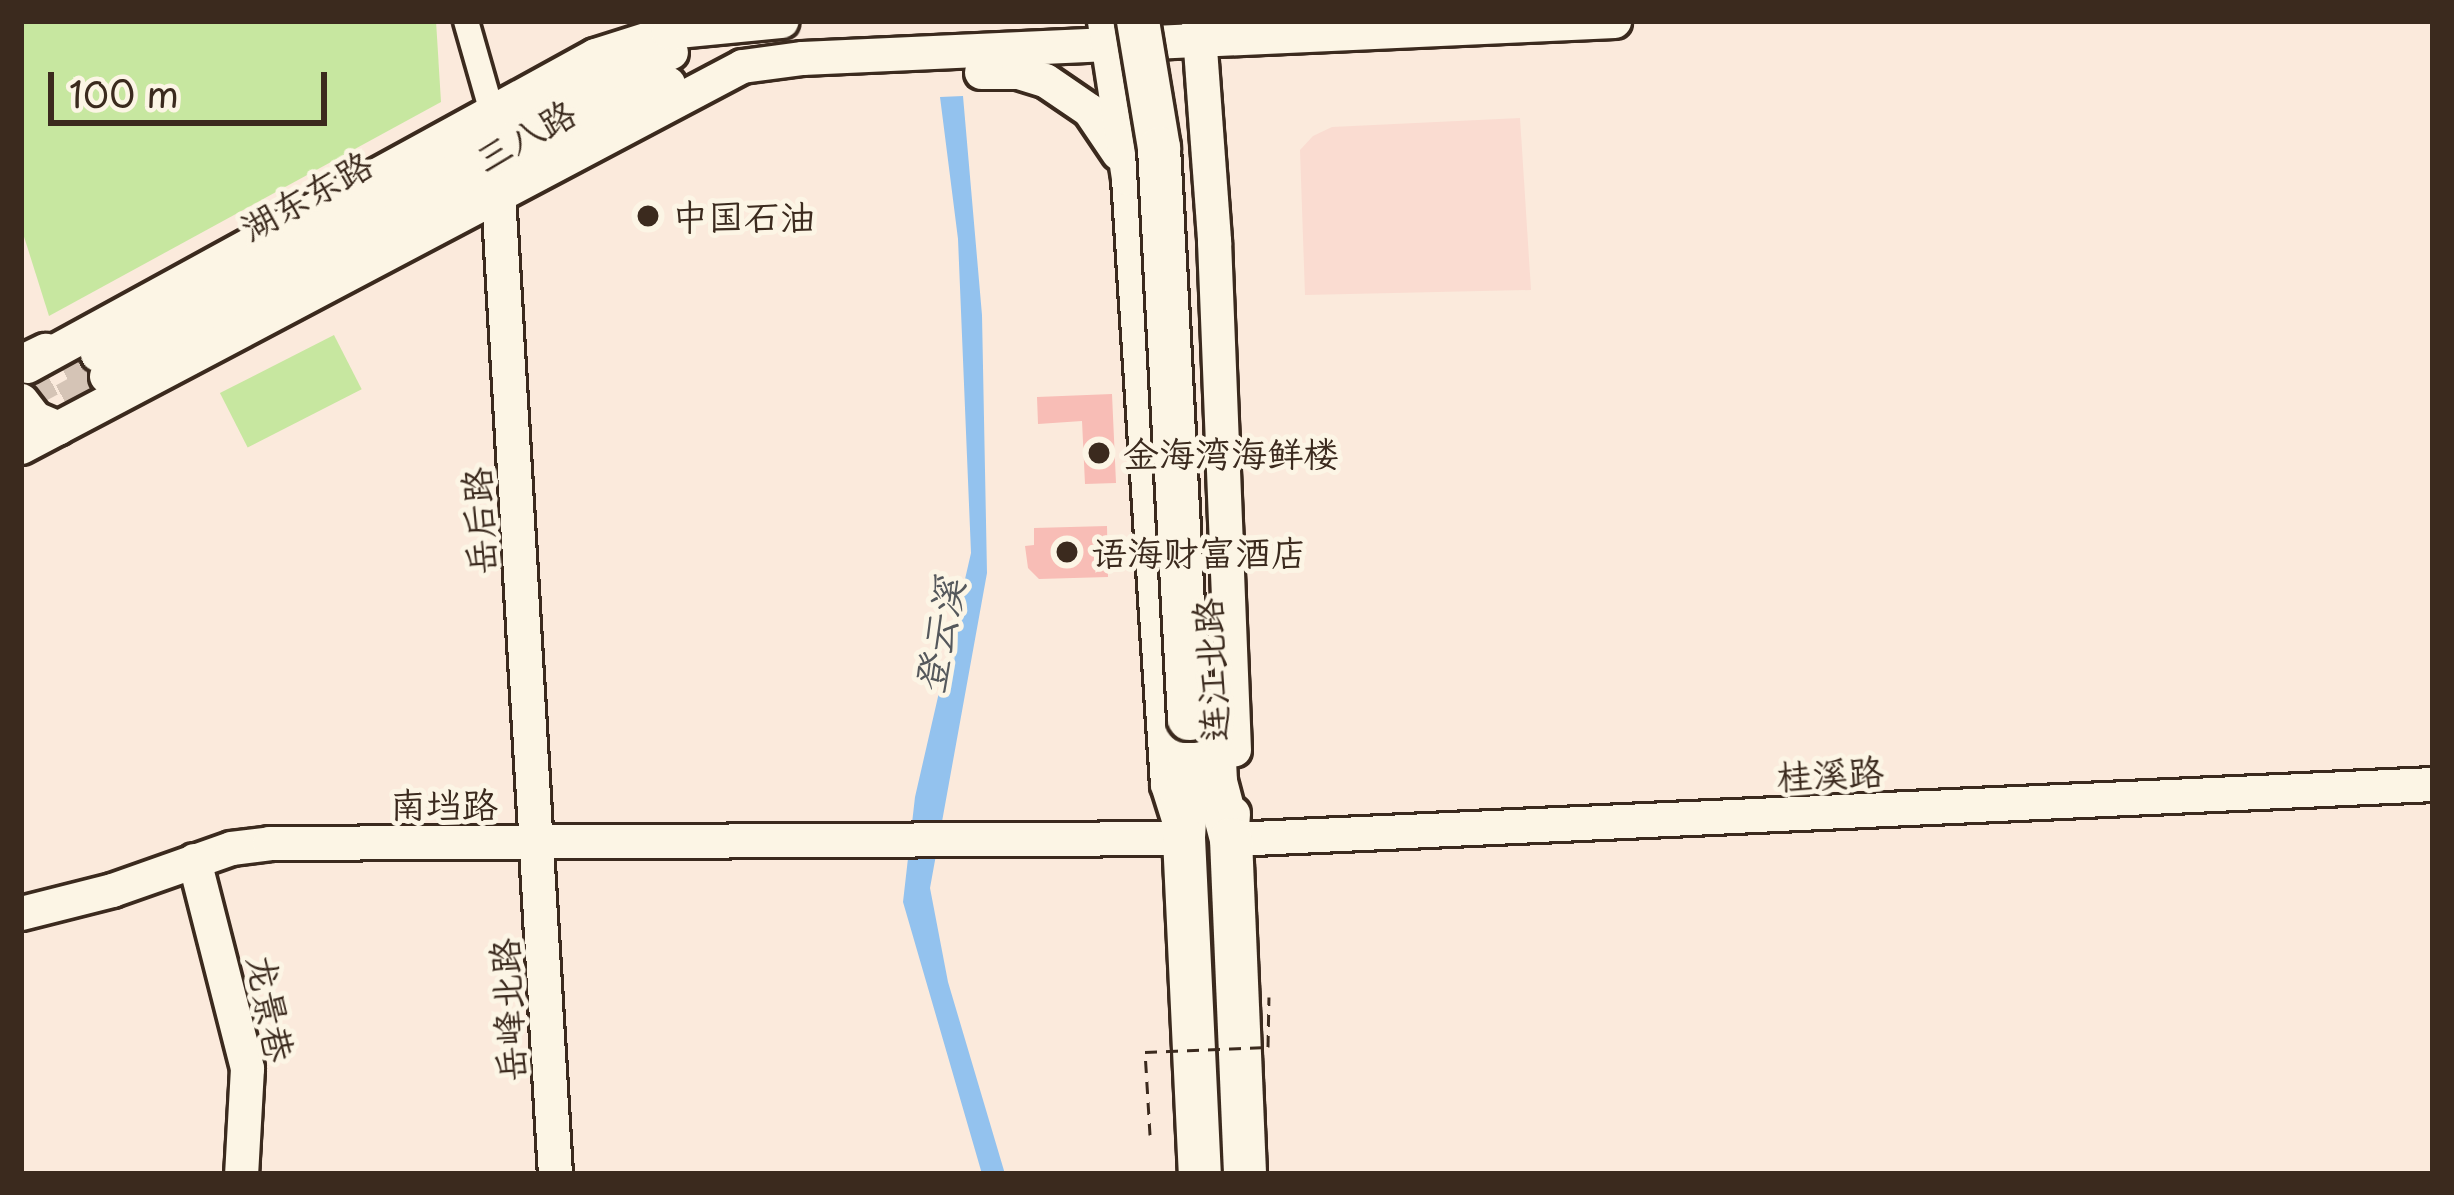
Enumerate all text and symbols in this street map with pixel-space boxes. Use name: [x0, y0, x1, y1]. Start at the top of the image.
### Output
scale bar: [54, 48, 333, 122]
text: 100 m: [69, 66, 179, 120]
street label: 三八路: [467, 90, 583, 180]
street label: 湖东东路: [233, 141, 379, 249]
place label: 中国石油: [672, 194, 816, 238]
marker: 中国石油: [635, 203, 661, 229]
place label: 金海湾海鲜楼: [1123, 431, 1339, 475]
marker: 金海湾海鲜楼: [1086, 440, 1112, 466]
street label: 岳后路: [454, 466, 502, 576]
place label: 语海财富酒店: [1091, 530, 1307, 574]
marker: 语海财富酒店: [1054, 539, 1080, 565]
water label: 登云溪: [904, 574, 972, 698]
street label: 连江北路: [1185, 597, 1235, 743]
street label: 桂溪路: [1775, 749, 1885, 797]
street label: 南垱路: [390, 782, 498, 826]
street label: 岳峰北路: [482, 937, 532, 1083]
street label: 龙景巷: [240, 951, 304, 1065]

